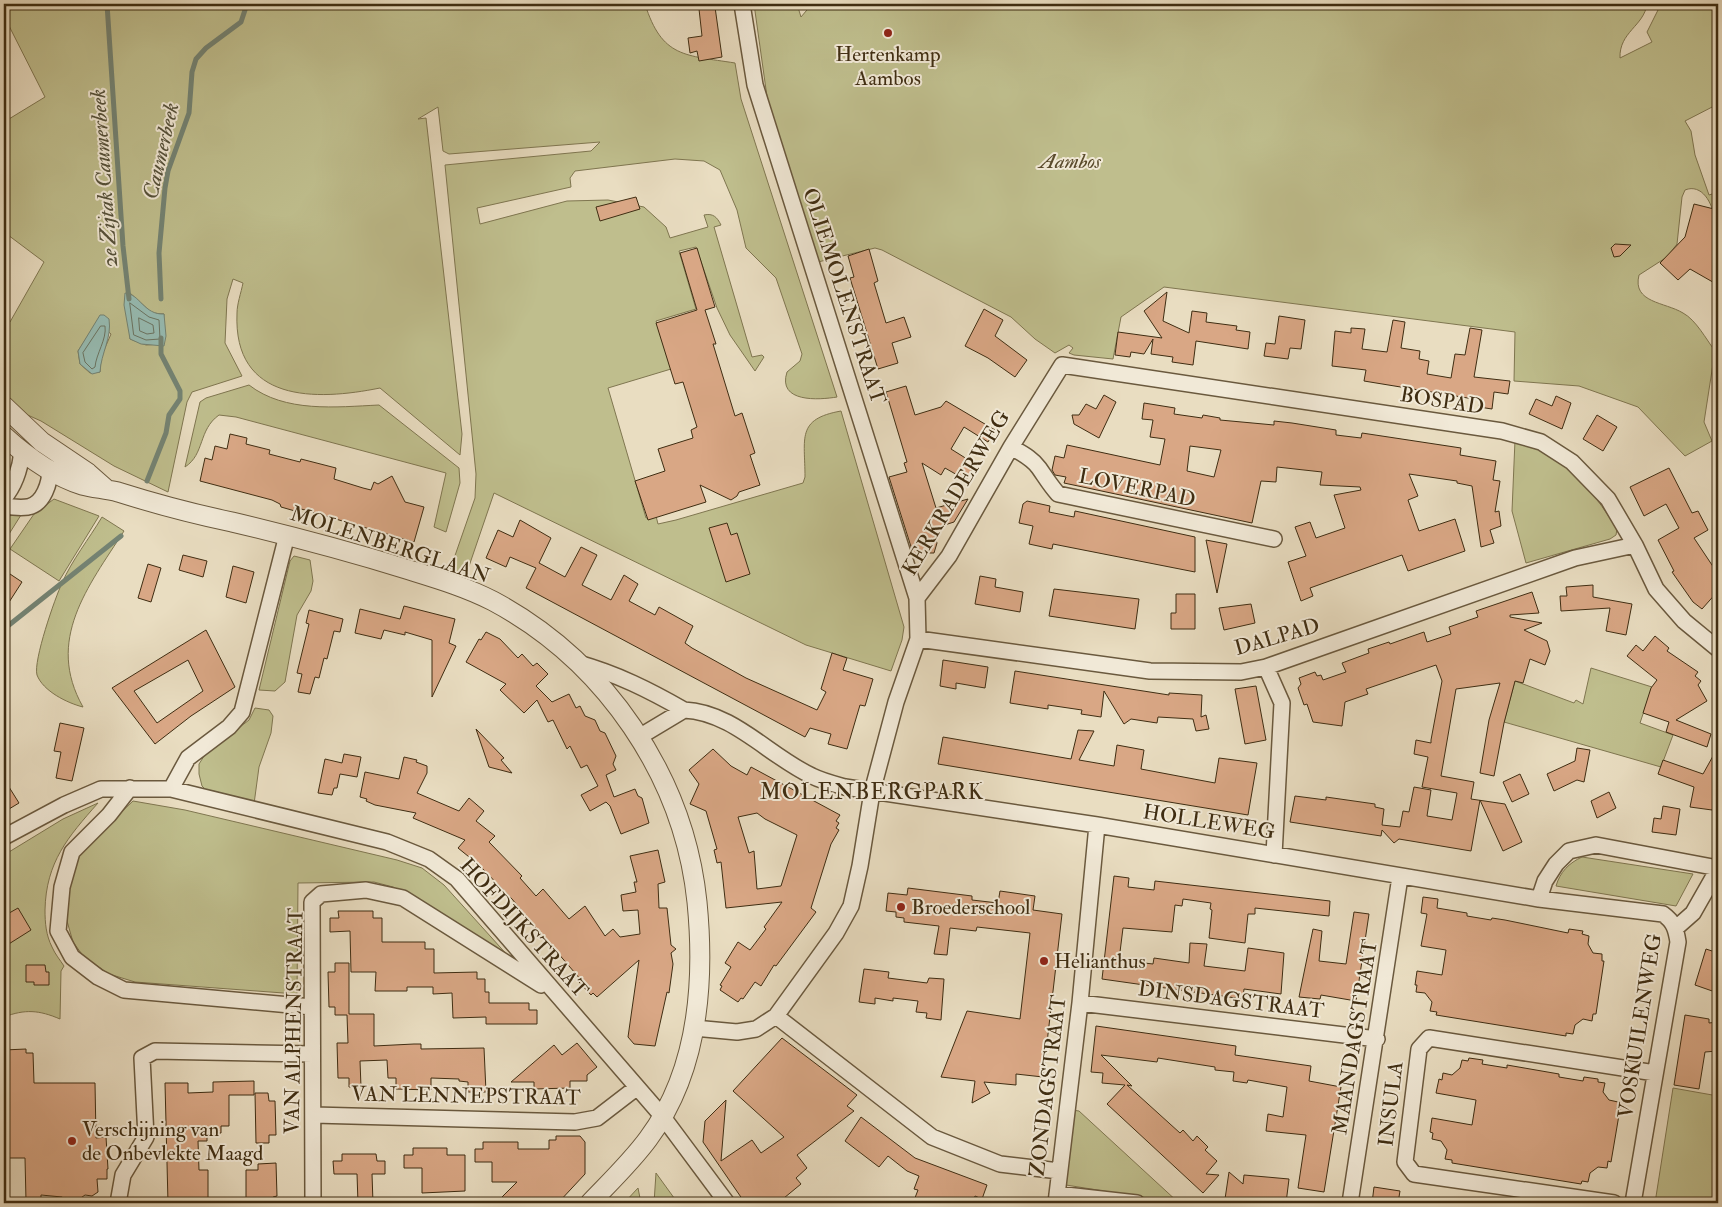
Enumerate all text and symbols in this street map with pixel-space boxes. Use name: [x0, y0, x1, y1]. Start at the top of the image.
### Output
marker: Hertenkamp Aambos: [882, 27, 894, 39]
place label: Hertenkamp Aambos: [835, 41, 941, 92]
water label: 2e Zijtak Caumerbeek: [84, 88, 124, 268]
water label: Caumerbeek: [136, 100, 186, 202]
park label: Aambos: [1037, 148, 1102, 175]
street label: OLIEMOLENSTRAAT: [796, 184, 892, 408]
street label: BOSPAD: [1398, 381, 1486, 421]
street label: KERKRADERWEG: [896, 405, 1016, 581]
street label: LOVERPAD: [1076, 462, 1198, 514]
street label: MOLENBERGLAAN: [287, 500, 493, 590]
street label: DALPAD: [1231, 612, 1323, 662]
district label: MOLENBERGPARK: [760, 778, 984, 806]
street label: HOLLEWEG: [1141, 798, 1277, 846]
street label: HOFDIJKSTRAAT: [454, 852, 594, 1004]
place label: Broederschool: [911, 894, 1031, 921]
marker: Broederschool: [895, 901, 907, 913]
street label: VAN ALPHENSTRAAT: [279, 907, 309, 1134]
street label: VOSKUILENWEG: [1612, 932, 1668, 1120]
street label: MAANDAGSTRAAT: [1326, 937, 1384, 1136]
place label: Helianthus: [1054, 948, 1146, 975]
marker: Helianthus: [1038, 955, 1050, 967]
street label: DINSDAGSTRAAT: [1136, 975, 1326, 1025]
street label: ZONDAGSTRAAT: [1023, 993, 1073, 1178]
street label: INSULA: [1372, 1060, 1410, 1148]
street label: VAN LENNEPSTRAAT: [351, 1080, 581, 1112]
place label: Verschijning van de Onbevlekte Maagd: [82, 1116, 264, 1167]
marker: Verschijning van de Onbevlekte Maagd: [66, 1135, 78, 1147]

